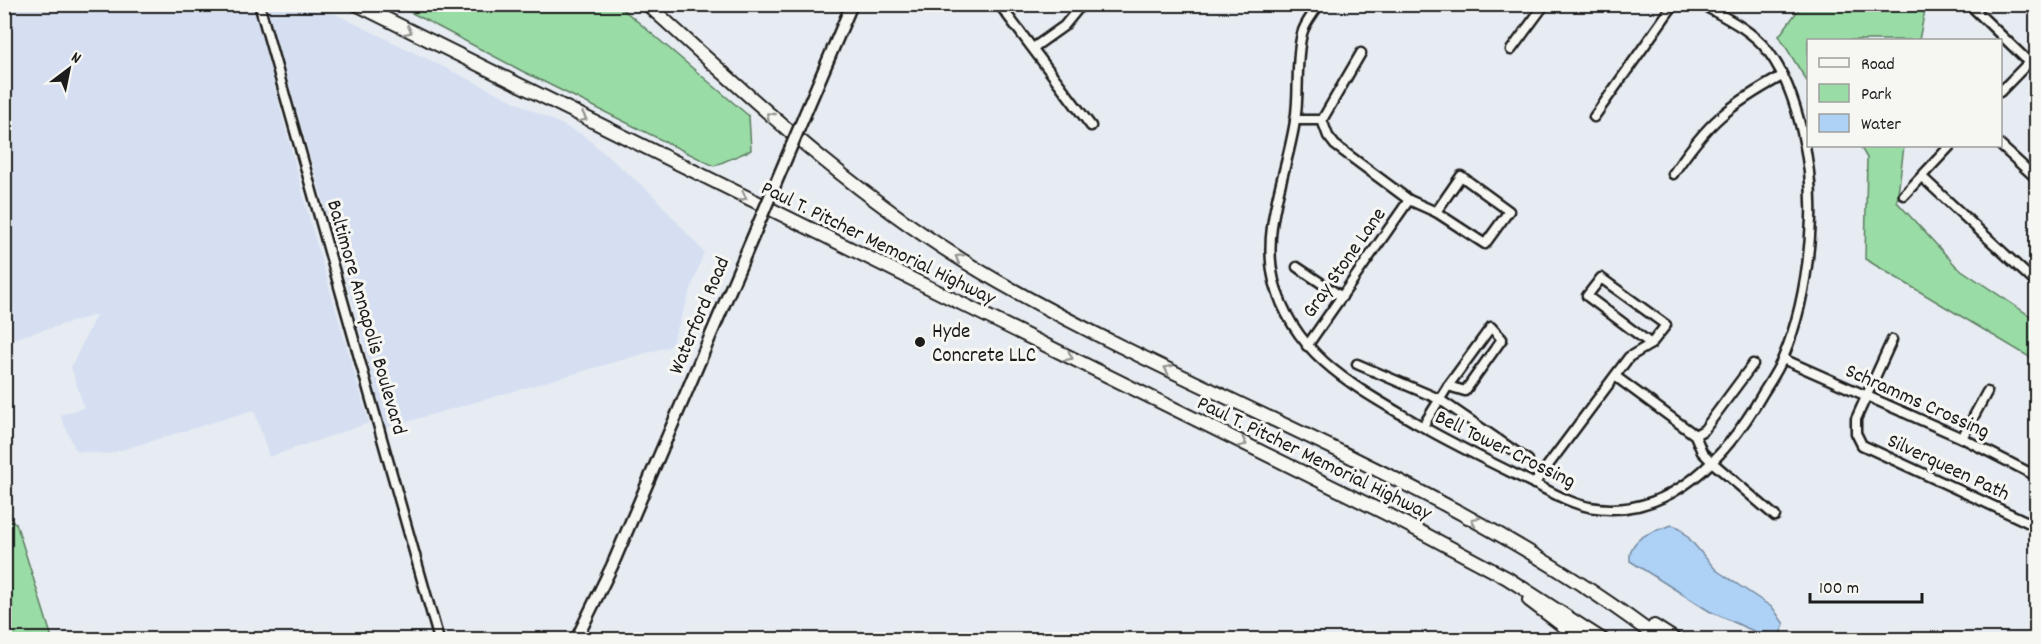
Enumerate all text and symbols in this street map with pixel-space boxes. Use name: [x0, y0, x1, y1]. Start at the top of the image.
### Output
one-way arrow: [401, 24, 412, 36]
north arrow: [39, 39, 99, 99]
legend: [1807, 39, 2002, 147]
text: N: [66, 47, 85, 70]
text: Road: [1861, 53, 1895, 78]
text: Park: [1861, 83, 1892, 108]
one-way arrow: [576, 110, 587, 122]
one-way arrow: [766, 112, 777, 123]
text: Water: [1861, 113, 1901, 138]
street label: Paul T. Pitcher Memorial Highway: [755, 175, 1001, 315]
one-way arrow: [737, 189, 748, 201]
street label: Baltimore Annapolis Boulevard: [317, 197, 413, 439]
street label: Gray Stone Lane: [1296, 202, 1395, 325]
street label: Waterford Road: [663, 253, 739, 380]
one-way arrow: [955, 254, 965, 266]
place label: Hyde Concrete LLC: [932, 318, 1036, 372]
marker: Hyde Concrete LLC: [913, 335, 927, 349]
one-way arrow: [1062, 350, 1073, 361]
street label: Schramms Crossing: [1840, 357, 1994, 448]
one-way arrow: [1164, 365, 1175, 376]
street label: Paul T. Pitcher Memorial Highway: [1191, 390, 1437, 530]
street label: Bell Tower Crossing: [1429, 404, 1580, 498]
street label: Silverqueen Path: [1882, 427, 2014, 510]
one-way arrow: [1237, 436, 1248, 448]
one-way arrow: [1470, 517, 1481, 528]
scale bar: [1810, 566, 1922, 604]
text: 100 m: [1819, 577, 1859, 602]

